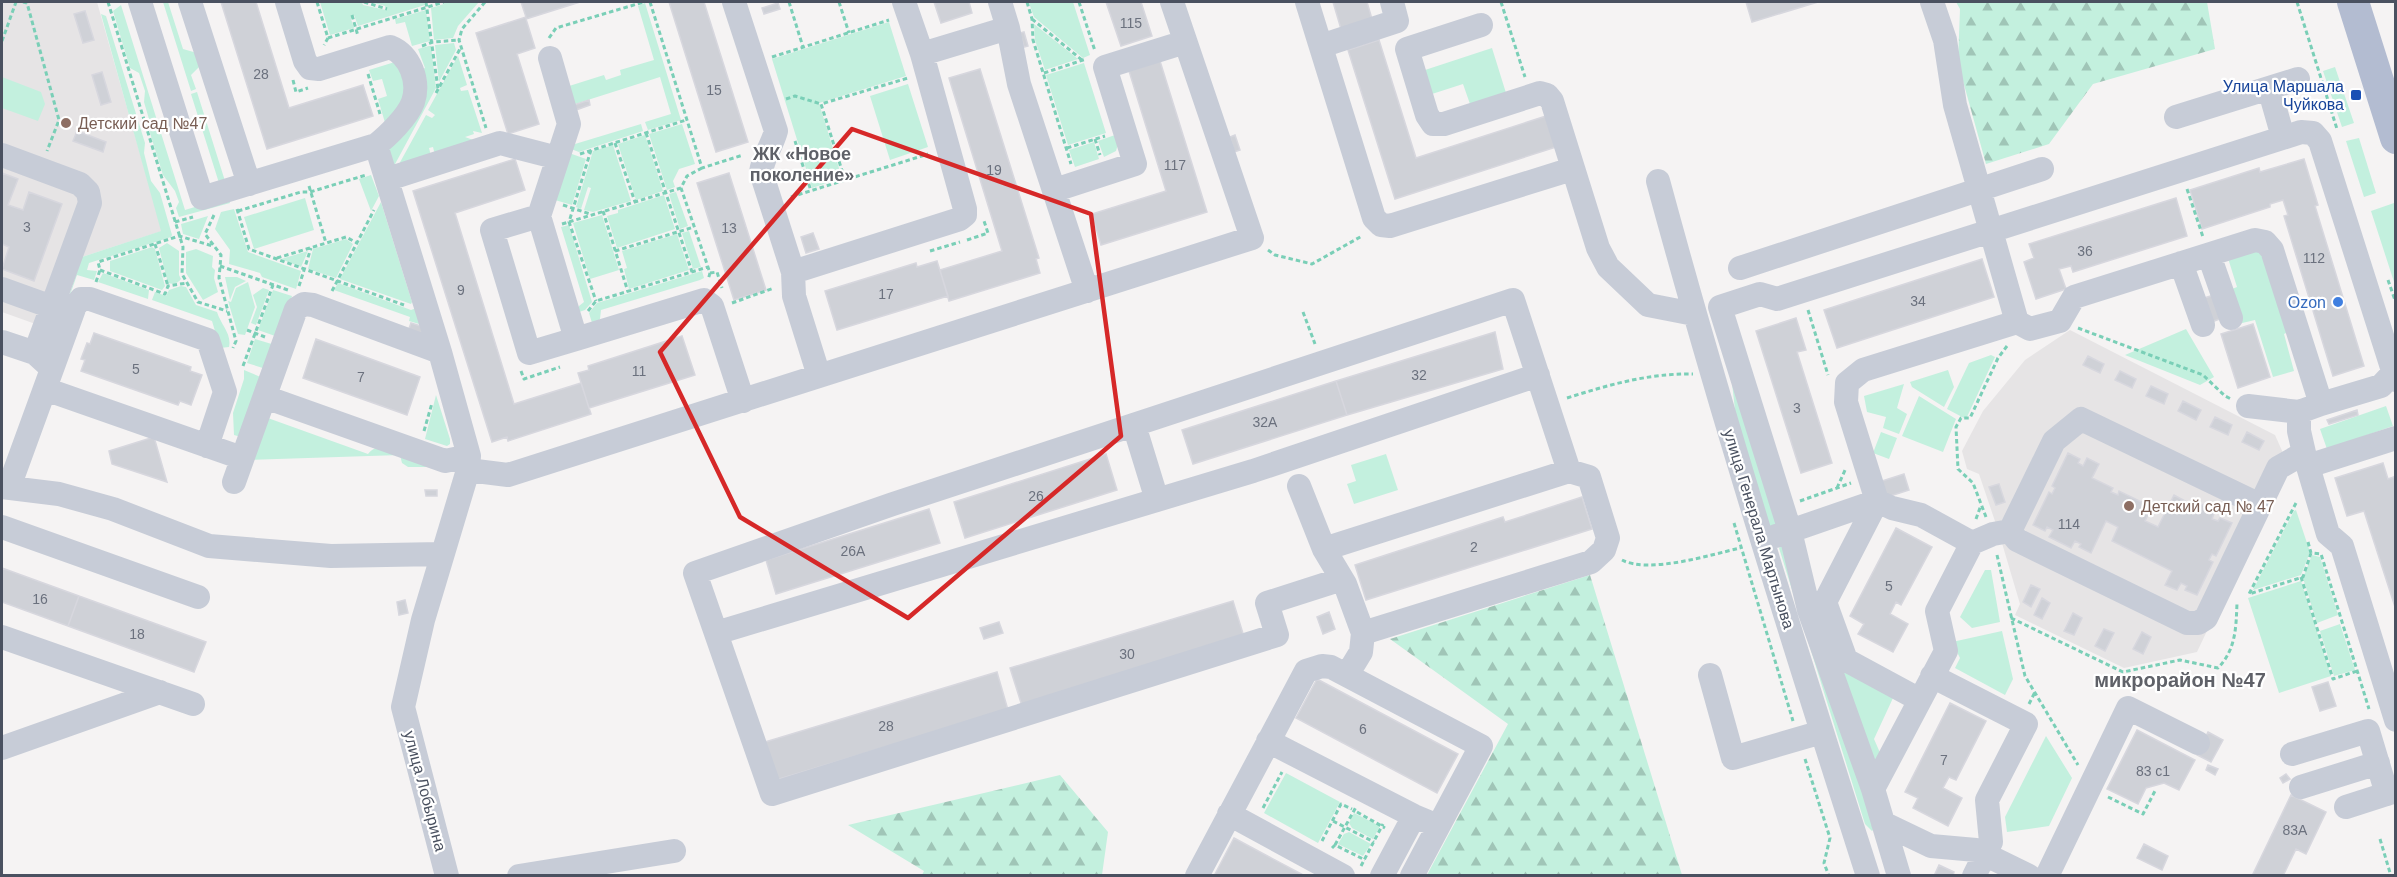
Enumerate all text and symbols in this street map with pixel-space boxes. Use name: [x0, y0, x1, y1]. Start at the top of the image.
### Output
house number: 115: [1120, 15, 1142, 31]
house number: 28: [253, 66, 269, 82]
place label: Улица Маршала Чуйкова: [2223, 78, 2344, 113]
house number: 15: [706, 82, 722, 98]
marker: Улица Маршала Чуйкова: [2349, 88, 2363, 102]
place label: Детский сад №47: [78, 115, 207, 132]
marker: Детский сад №47: [59, 116, 73, 130]
district label: ЖК «Новое поколение»: [750, 144, 854, 185]
house number: 117: [1164, 157, 1186, 173]
house number: 19: [986, 162, 1002, 178]
house number: 3: [23, 219, 31, 235]
house number: 13: [721, 220, 737, 236]
house number: 36: [2077, 243, 2093, 259]
house number: 112: [2303, 250, 2325, 266]
house number: 9: [457, 282, 465, 298]
house number: 17: [878, 286, 894, 302]
house number: 34: [1910, 293, 1926, 309]
place label: Ozon: [2288, 294, 2326, 311]
marker: Ozon: [2331, 295, 2345, 309]
house number: 5: [132, 361, 140, 377]
house number: 11: [632, 363, 646, 379]
house number: 32: [1411, 367, 1427, 383]
house number: 7: [357, 369, 365, 385]
house number: 3: [1793, 400, 1801, 416]
house number: 32А: [1253, 414, 1278, 430]
street label: улица Генерала Мартынова: [1720, 427, 1798, 631]
house number: 26: [1028, 488, 1044, 504]
place label: Детский сад № 47: [2141, 498, 2275, 515]
marker: Детский сад № 47: [2122, 499, 2136, 513]
house number: 114: [2058, 516, 2080, 532]
house number: 2: [1470, 539, 1478, 555]
house number: 26А: [841, 543, 866, 559]
house number: 5: [1885, 578, 1893, 594]
house number: 16: [32, 591, 48, 607]
house number: 18: [129, 626, 145, 642]
house number: 30: [1119, 646, 1135, 662]
district label: микрорайон №47: [2094, 669, 2266, 691]
house number: 28: [878, 718, 894, 734]
house number: 6: [1359, 721, 1367, 737]
street label: улица Лобырина: [401, 729, 449, 853]
house number: 7: [1940, 752, 1948, 768]
house number: 83 с1: [2136, 763, 2170, 779]
house number: 83А: [2283, 822, 2308, 838]

